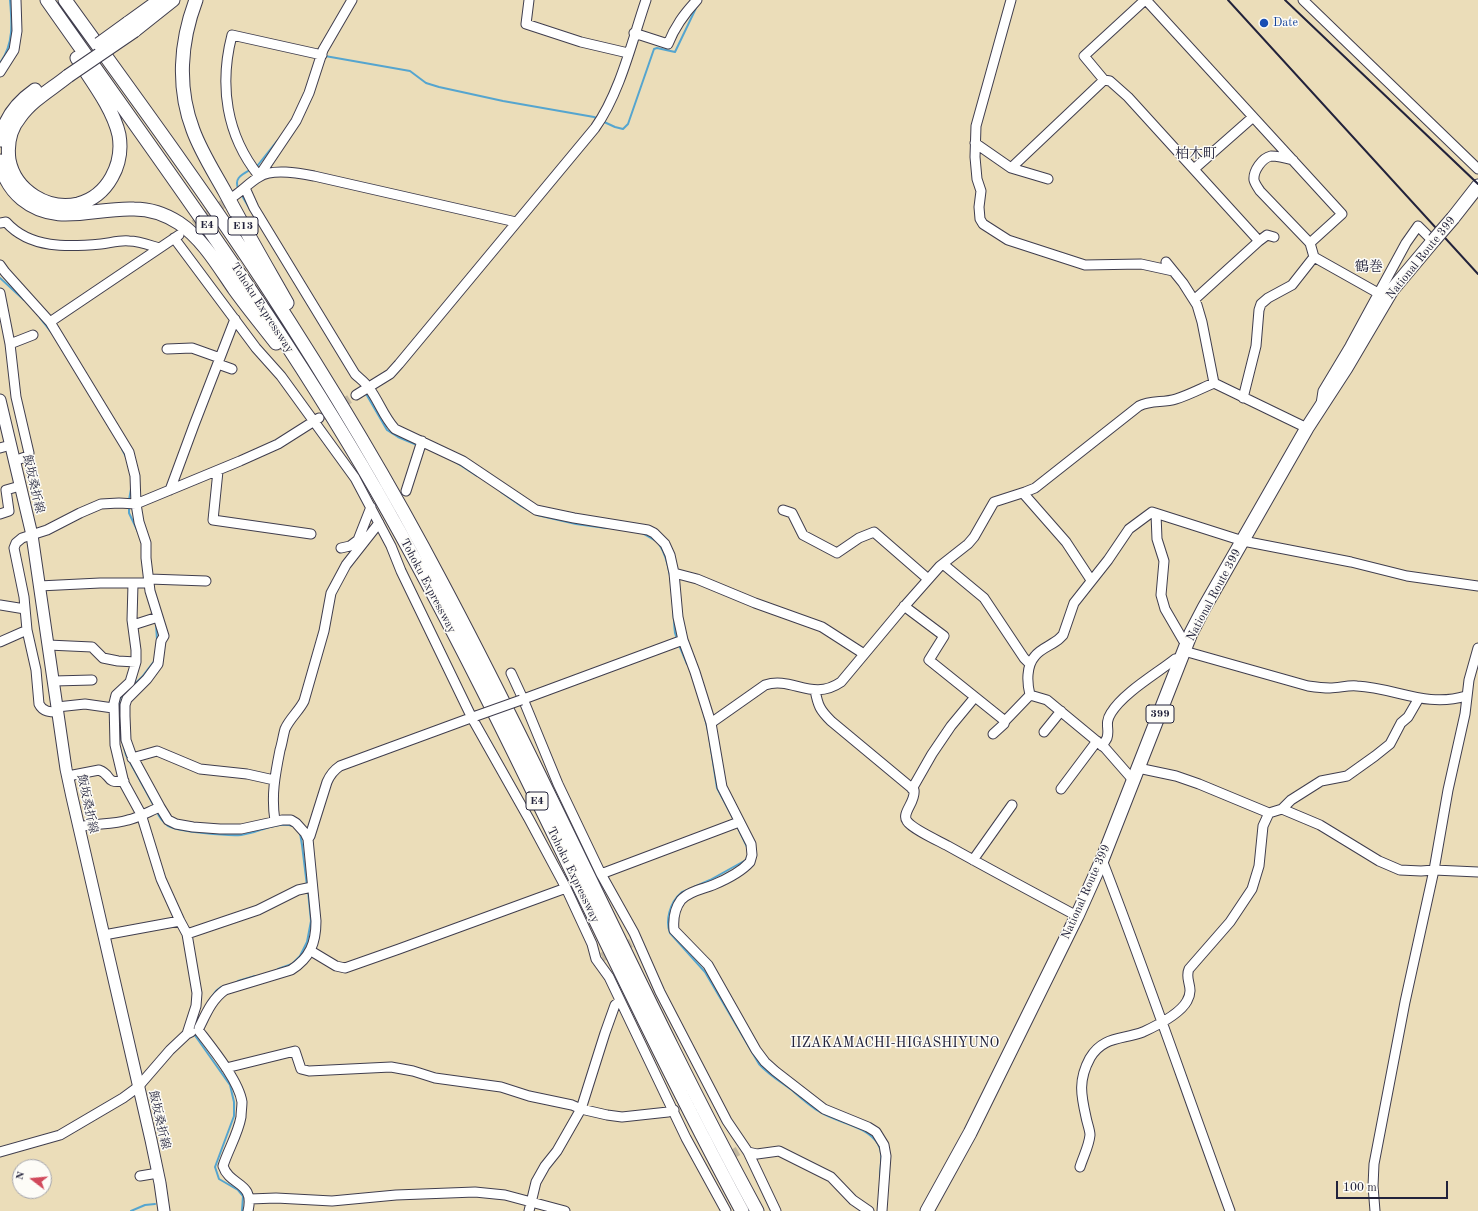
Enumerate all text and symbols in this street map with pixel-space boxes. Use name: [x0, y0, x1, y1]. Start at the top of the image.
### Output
place label: Date: [1273, 16, 1298, 30]
marker: Date: [1258, 17, 1270, 29]
district label: 柏木町: [1175, 146, 1217, 162]
street label: National Route 399: [1383, 214, 1459, 302]
road number: E4: [196, 216, 218, 234]
road number: E13: [228, 217, 258, 235]
district label: 鶴巻: [1355, 259, 1383, 275]
street label: Tohoku Expressway: [227, 260, 297, 356]
street label: 飯坂桑折線: [19, 453, 47, 515]
street label: Tohoku Expressway: [397, 536, 459, 636]
street label: National Route 399: [1184, 546, 1244, 644]
road number: 399: [1146, 705, 1174, 723]
street label: 飯坂桑折線: [74, 773, 100, 835]
road number: E4: [526, 792, 548, 810]
street label: Tohoku Expressway: [544, 825, 602, 925]
street label: National Route 399: [1059, 842, 1113, 942]
district label: IIZAKAMACHI-HIGASHIYUNO: [779, 1035, 1011, 1051]
street label: 飯坂桑折線: [145, 1089, 173, 1151]
north arrow: [12, 1159, 52, 1199]
text: N: [15, 1170, 27, 1181]
scale bar: [1338, 1173, 1450, 1199]
text: 100 m: [1343, 1182, 1377, 1194]

